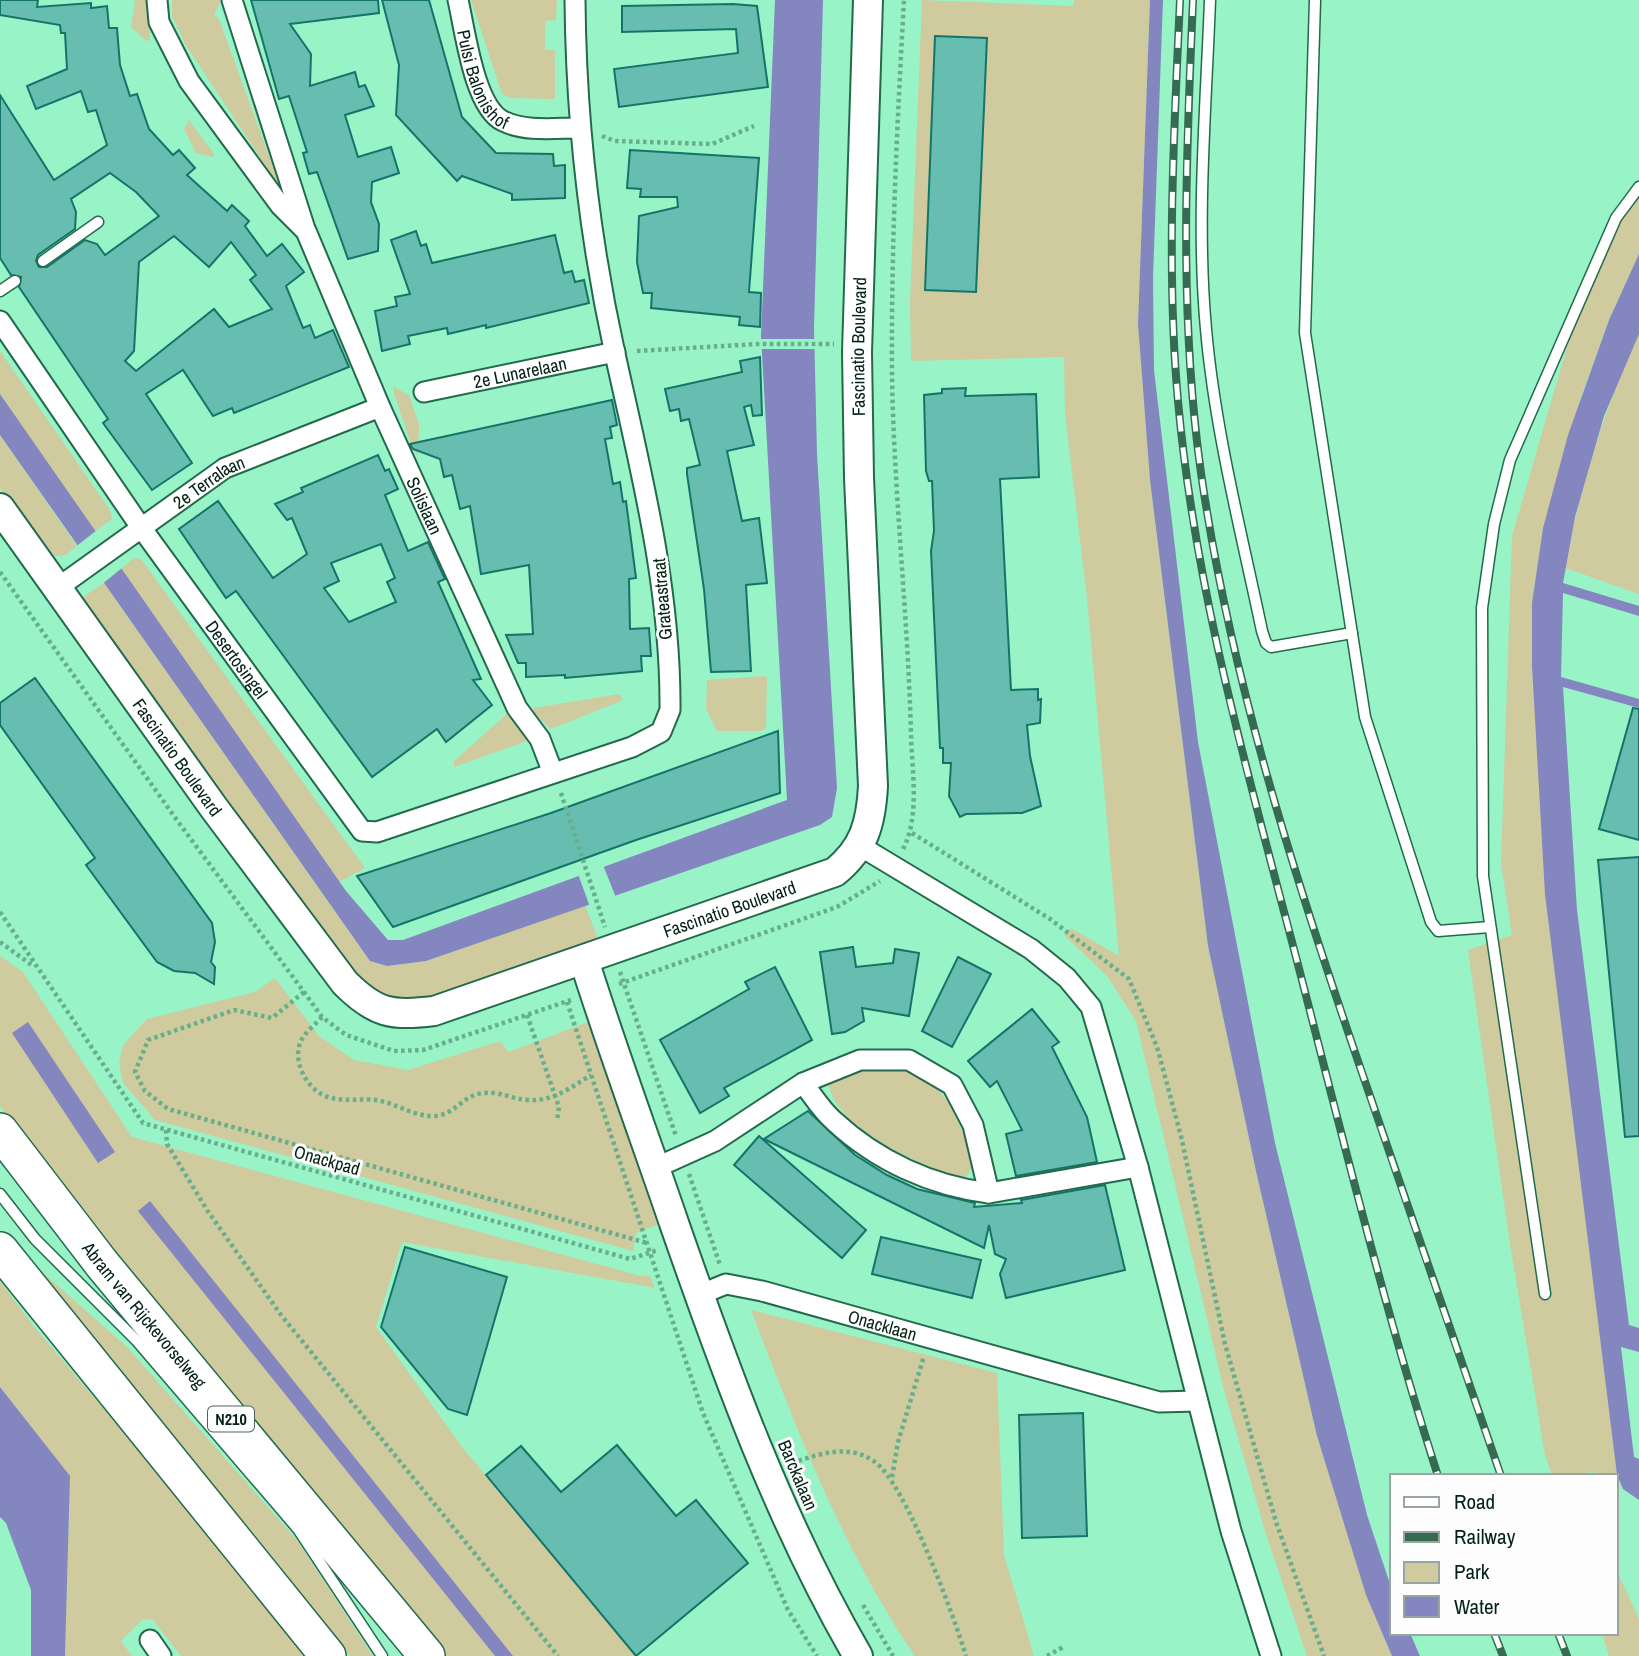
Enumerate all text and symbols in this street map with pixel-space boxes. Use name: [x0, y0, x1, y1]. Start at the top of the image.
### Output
street label: Pulsi Balonishof: [452, 27, 514, 135]
street label: Fascinatio Boulevard: [844, 277, 872, 416]
street label: 2e Lunarelaan: [471, 350, 569, 394]
street label: 2e Terralaan: [167, 449, 248, 514]
street label: Solislaan: [401, 473, 449, 538]
street label: Grateastraat: [646, 557, 678, 641]
street label: Desertosingel: [200, 615, 274, 703]
street label: Fascinatio Boulevard: [127, 693, 228, 821]
street label: Fascinatio Boulevard: [660, 874, 799, 943]
street label: Onackpad: [291, 1139, 363, 1181]
street label: Abram van Rijckevorselweg: [76, 1236, 213, 1394]
street label: Onacklaan: [845, 1303, 920, 1346]
road number: N210: [208, 1406, 254, 1432]
street label: Barckalaan: [772, 1436, 824, 1514]
legend: [1390, 1474, 1618, 1635]
text: Road: [1454, 1487, 1495, 1516]
text: Railway: [1454, 1522, 1516, 1551]
text: Park: [1454, 1557, 1490, 1586]
text: Water: [1454, 1592, 1500, 1621]

